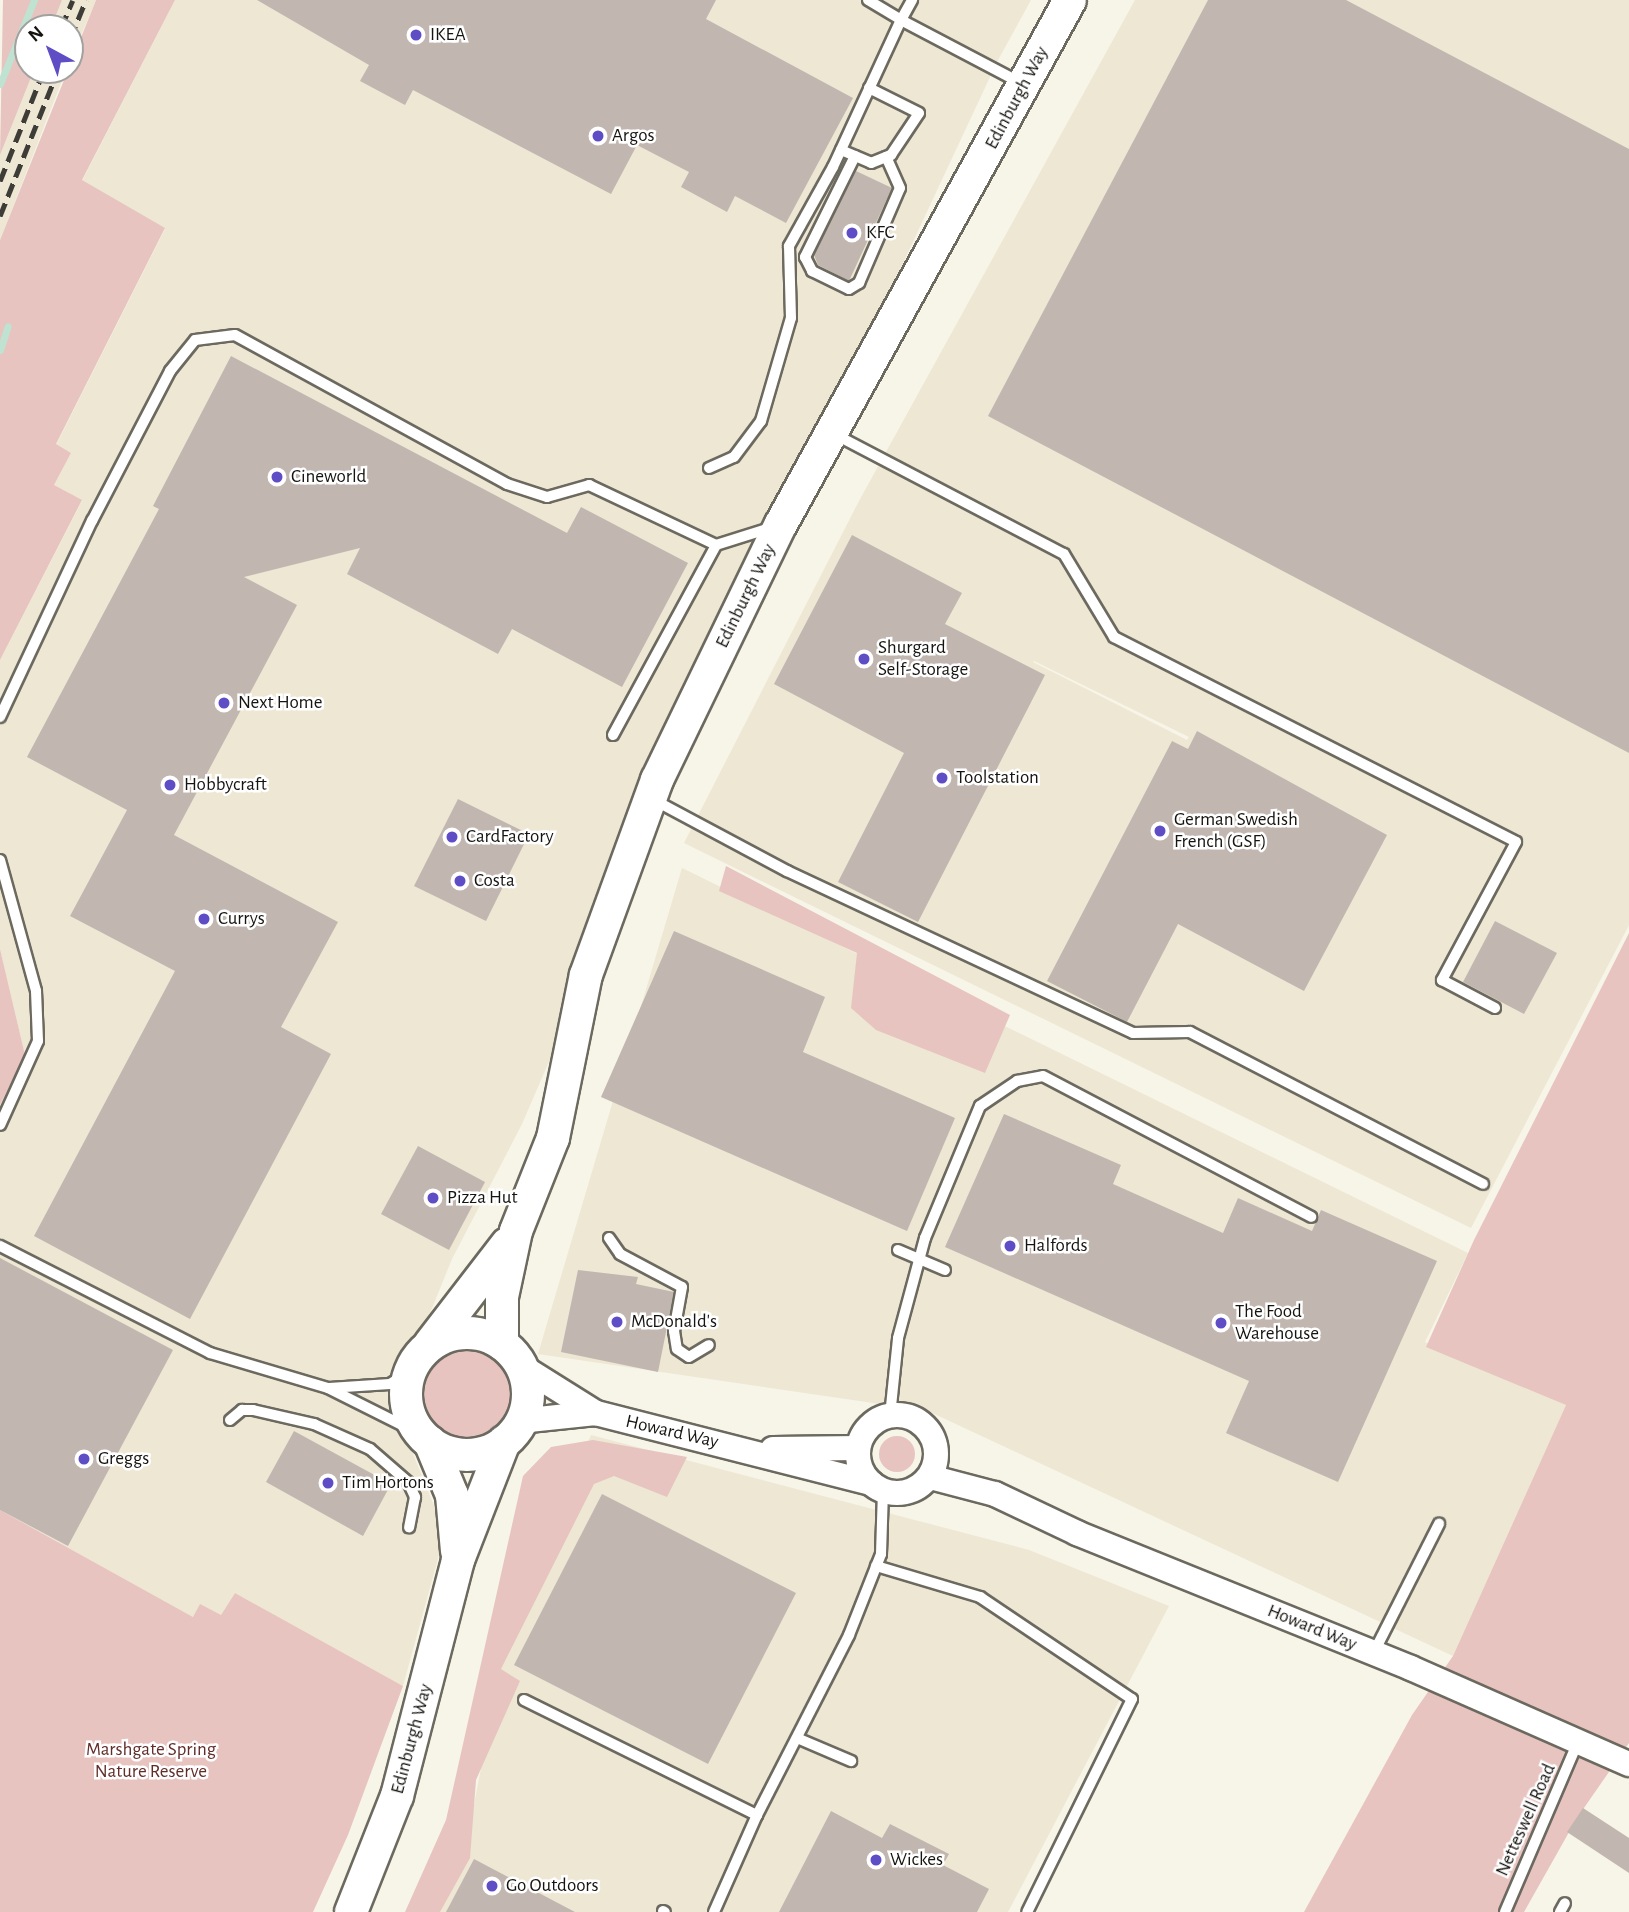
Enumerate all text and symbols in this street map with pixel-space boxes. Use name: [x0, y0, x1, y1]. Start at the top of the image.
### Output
north arrow: [14, 14, 84, 84]
text: N: [25, 23, 47, 46]
place label: IKEA: [430, 24, 466, 46]
marker: IKEA: [408, 27, 424, 43]
street label: Edinburgh Way: [980, 43, 1054, 153]
place label: Argos: [612, 125, 655, 147]
marker: Argos: [590, 128, 606, 144]
place label: KFC: [866, 222, 894, 244]
marker: KFC: [844, 225, 860, 241]
place label: Cineworld: [291, 466, 366, 488]
marker: Cineworld: [269, 469, 285, 485]
street label: Edinburgh Way: [711, 540, 781, 652]
place label: Shurgard Self-Storage: [878, 637, 968, 681]
marker: Shurgard Self-Storage: [856, 651, 872, 667]
place label: Next Home: [238, 692, 323, 714]
marker: Next Home: [216, 695, 232, 711]
place label: Toolstation: [956, 767, 1039, 789]
marker: Toolstation: [934, 770, 950, 786]
place label: Hobbycraft: [184, 774, 267, 796]
marker: Hobbycraft: [162, 777, 178, 793]
place label: German Swedish French (GSF): [1174, 809, 1298, 853]
marker: German Swedish French (GSF): [1152, 823, 1168, 839]
place label: CardFactory: [466, 826, 554, 848]
marker: CardFactory: [444, 829, 460, 845]
place label: Costa: [474, 870, 515, 892]
marker: Costa: [452, 873, 468, 889]
place label: Currys: [218, 908, 265, 930]
marker: Currys: [196, 911, 212, 927]
place label: Pizza Hut: [447, 1187, 518, 1209]
marker: Pizza Hut: [425, 1190, 441, 1206]
place label: Halfords: [1024, 1235, 1088, 1257]
marker: Halfords: [1002, 1238, 1018, 1254]
place label: The Food Warehouse: [1235, 1301, 1319, 1345]
place label: McDonald's: [631, 1311, 717, 1333]
marker: McDonald's: [609, 1314, 625, 1330]
marker: The Food Warehouse: [1213, 1315, 1229, 1331]
street label: Howard Way: [623, 1410, 721, 1454]
place label: Greggs: [98, 1448, 149, 1470]
marker: Greggs: [76, 1451, 92, 1467]
place label: Tim Hortons: [342, 1472, 434, 1494]
marker: Tim Hortons: [320, 1475, 336, 1491]
street label: Howard Way: [1264, 1600, 1360, 1656]
street label: Edinburgh Way: [386, 1681, 438, 1797]
park label: Marshgate Spring Nature Reserve: [86, 1739, 216, 1783]
street label: Netteswell Road: [1491, 1760, 1561, 1880]
place label: Wickes: [890, 1849, 943, 1871]
marker: Wickes: [868, 1852, 884, 1868]
place label: Go Outdoors: [506, 1875, 599, 1897]
marker: Go Outdoors: [484, 1878, 500, 1894]

